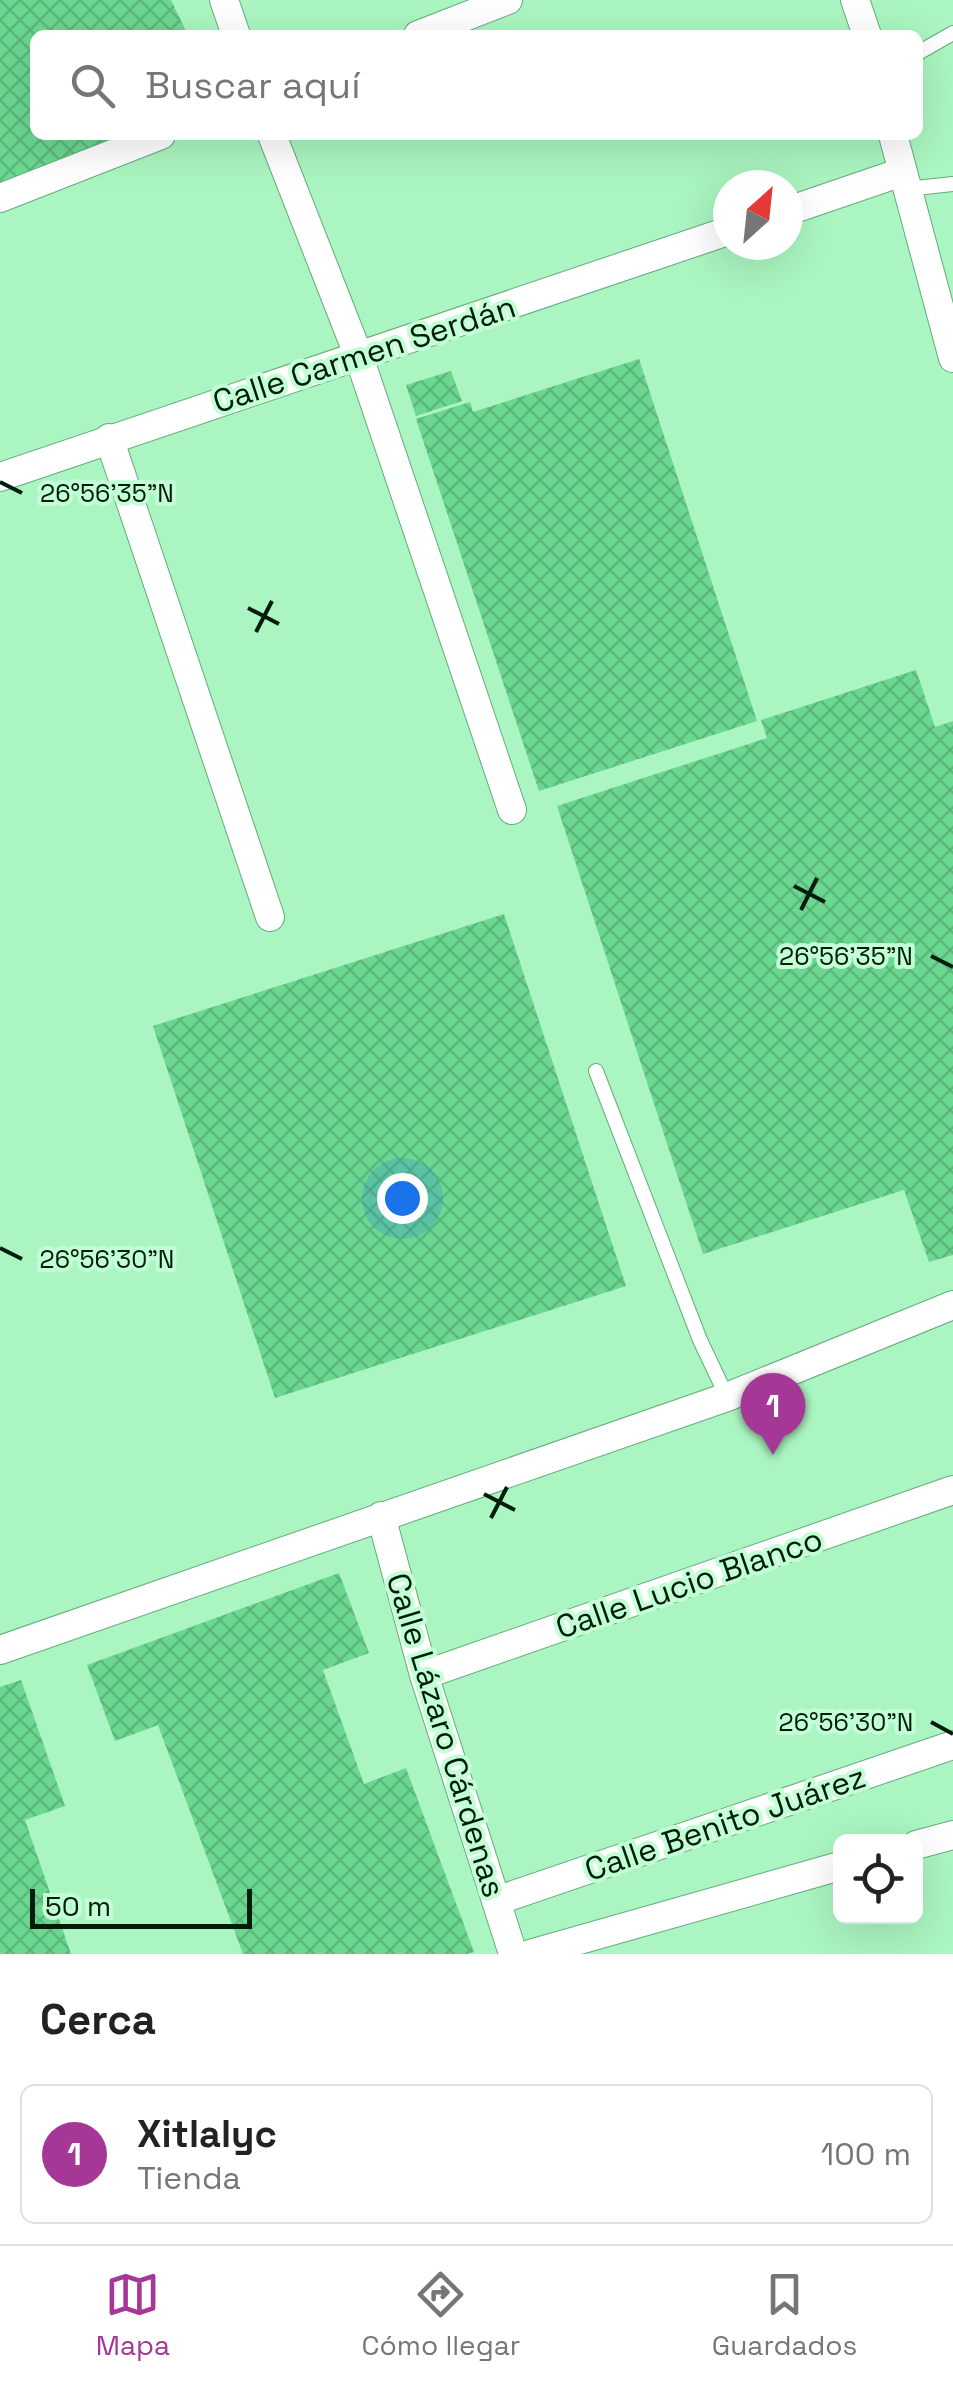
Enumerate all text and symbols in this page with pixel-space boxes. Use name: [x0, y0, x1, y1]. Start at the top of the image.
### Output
search box: [30, 30, 923, 140]
icon: search: [65, 58, 120, 113]
text: Buscar aquí: [145, 61, 360, 109]
north arrow: [713, 170, 803, 260]
street label: Calle Carmen Serdán: [208, 286, 520, 422]
text: 26°56'35"N: [40, 477, 174, 509]
text: 26°56'35"N: [779, 940, 913, 972]
your location: [377, 1173, 428, 1224]
text: 26°56'30"N: [40, 1243, 174, 1275]
pin: 1: [740, 1372, 806, 1455]
street label: Calle Lucio Blanco: [550, 1519, 828, 1647]
street label: Calle Lázaro Cárdenas: [378, 1568, 514, 1902]
text: 26°56'30"N: [779, 1706, 913, 1738]
street label: Calle Benito Juárez: [579, 1756, 871, 1890]
map controls: [833, 1834, 923, 1924]
button: locate: [833, 1834, 923, 1924]
scale bar: [30, 1884, 252, 1928]
text: 50 m: [45, 1888, 111, 1924]
text: Cerca: [40, 1993, 156, 2046]
text: Xitlalyc: [137, 2110, 277, 2158]
text: 1: [67, 2134, 82, 2174]
text: 100 m: [821, 2134, 911, 2174]
text: Tienda: [137, 2158, 241, 2198]
tab: Mapa: [96, 2267, 170, 2363]
tab: Cómo llegar: [362, 2267, 520, 2363]
tab: Guardados: [712, 2267, 857, 2363]

